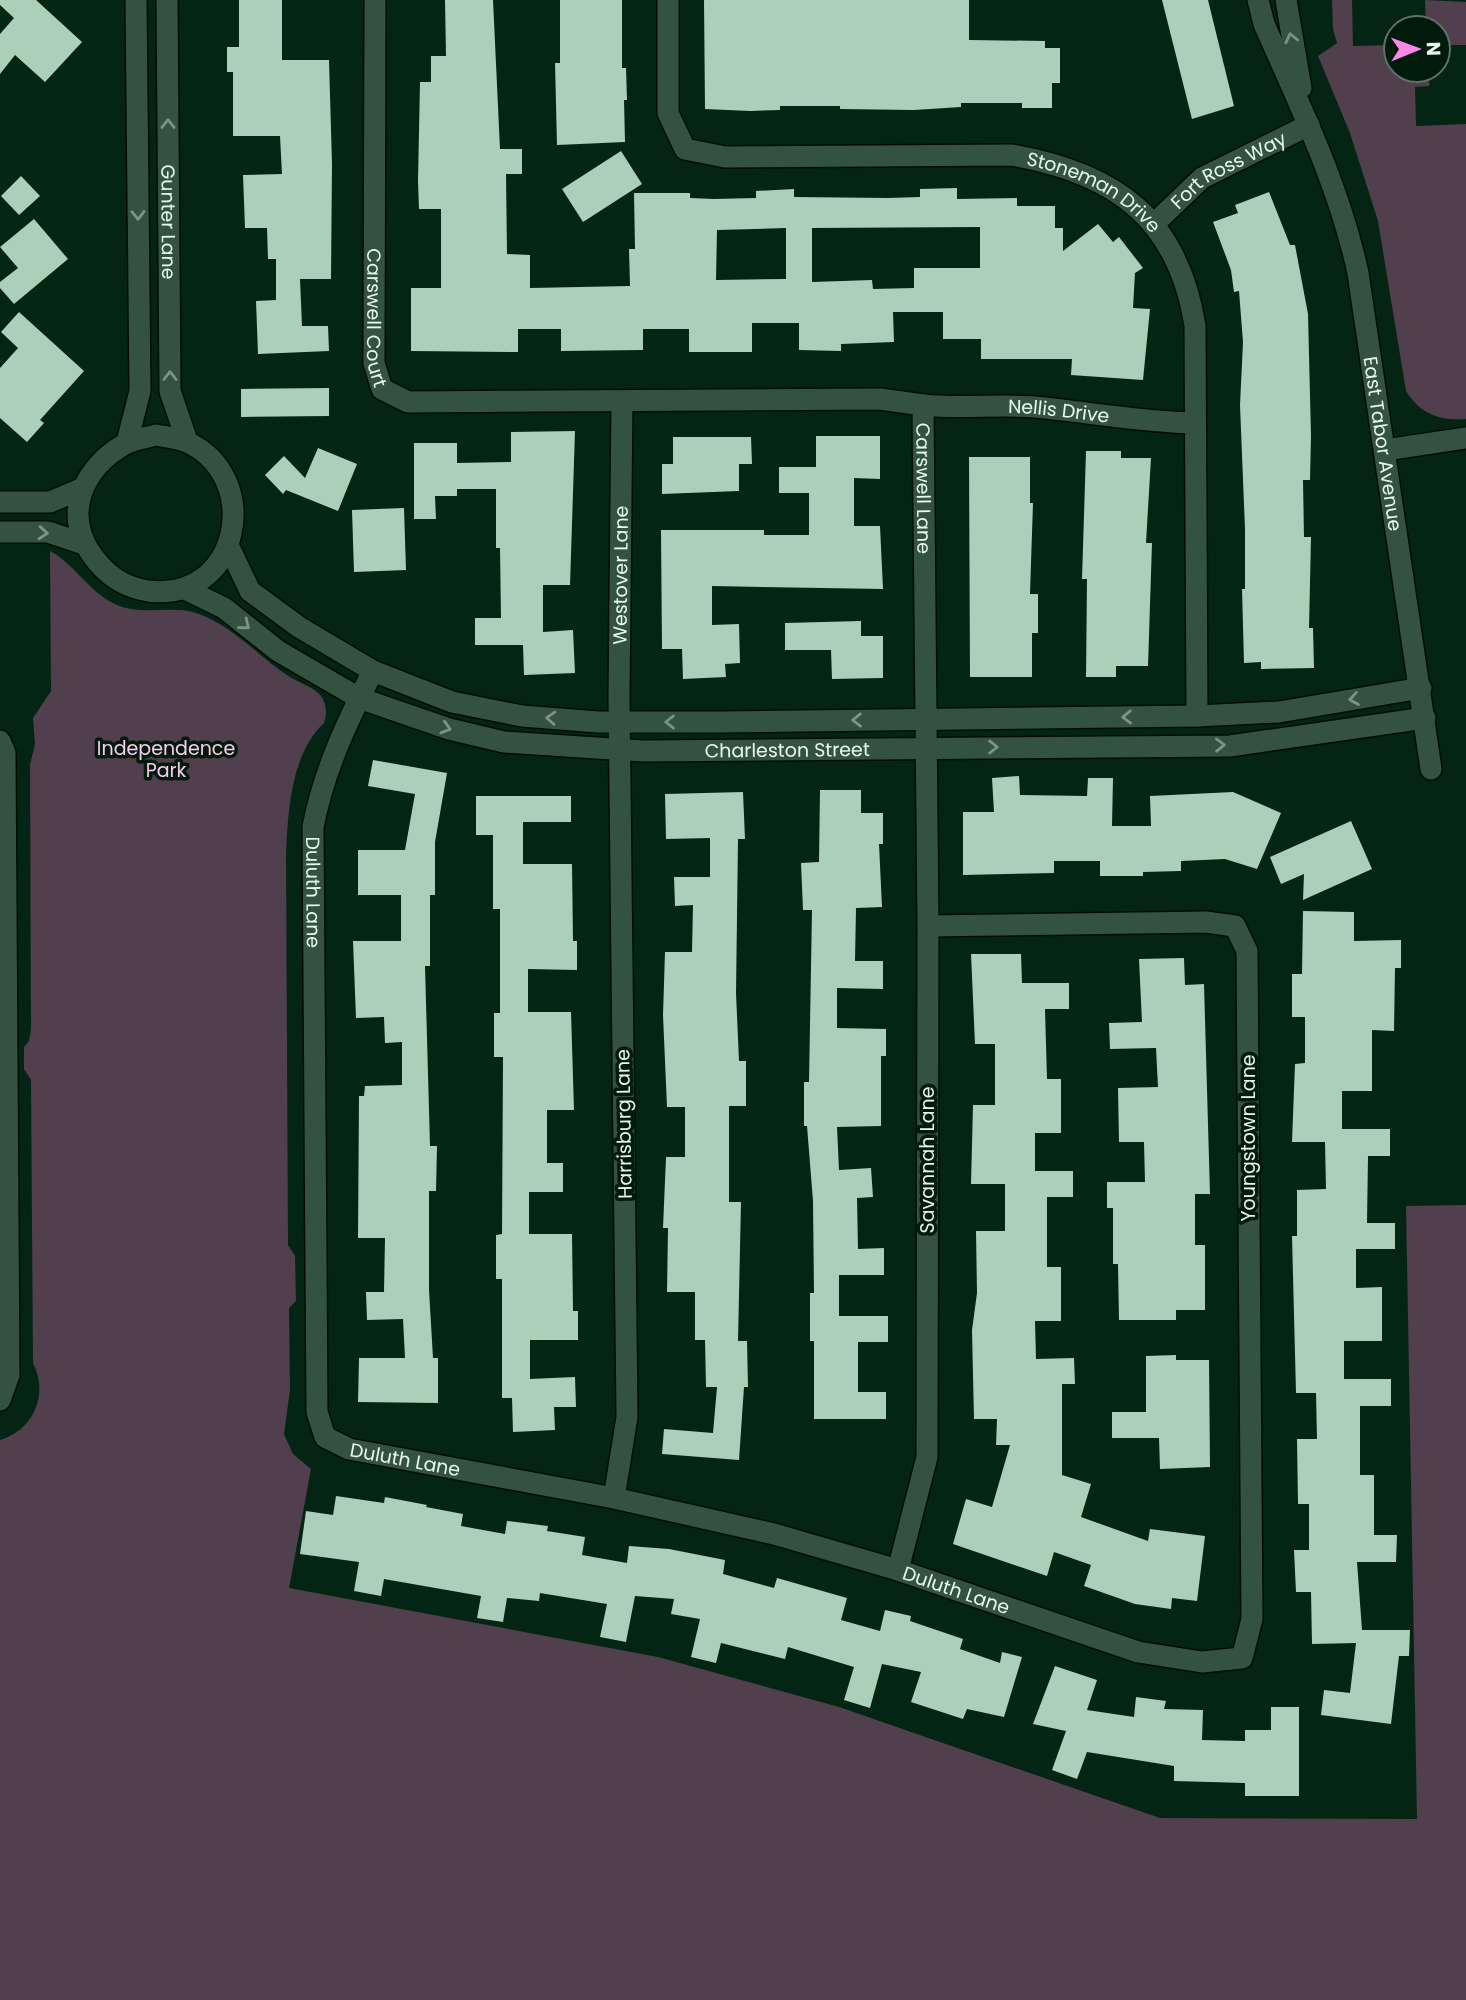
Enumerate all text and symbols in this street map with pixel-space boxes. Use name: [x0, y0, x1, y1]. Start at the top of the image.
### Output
north arrow: [1382, 14, 1452, 84]
one-way arrow: [1285, 32, 1300, 44]
text: N: [1420, 41, 1447, 56]
one-way arrow: [160, 118, 176, 128]
street label: Fort Ross Way: [1164, 125, 1291, 215]
street label: Stoneman Drive: [1024, 145, 1168, 238]
street label: Gunter Lane: [155, 164, 183, 280]
one-way arrow: [130, 210, 146, 221]
street label: Carswell Court: [361, 248, 394, 391]
street label: East Tabor Avenue: [1357, 355, 1409, 533]
one-way arrow: [162, 370, 178, 380]
street label: Nellis Drive: [1008, 392, 1111, 429]
street label: Carswell Lane: [910, 422, 938, 554]
street label: Westover Lane: [606, 505, 634, 645]
one-way arrow: [37, 526, 49, 541]
one-way arrow: [238, 616, 250, 629]
one-way arrow: [1348, 691, 1360, 706]
one-way arrow: [1122, 709, 1132, 725]
one-way arrow: [546, 711, 557, 726]
one-way arrow: [851, 712, 862, 727]
one-way arrow: [665, 714, 675, 730]
one-way arrow: [440, 719, 452, 734]
park label: Independence Park: [97, 735, 235, 784]
street label: Charleston Street: [704, 736, 870, 764]
one-way arrow: [1215, 738, 1226, 753]
one-way arrow: [988, 739, 999, 755]
street label: Duluth Lane: [300, 836, 327, 948]
street label: Harrisburg Lane: [609, 1049, 639, 1199]
street label: Youngstown Lane: [1235, 1054, 1262, 1222]
street label: Savannah Lane: [914, 1087, 941, 1233]
street label: Duluth Lane: [348, 1436, 463, 1483]
street label: Duluth Lane: [899, 1559, 1013, 1621]

